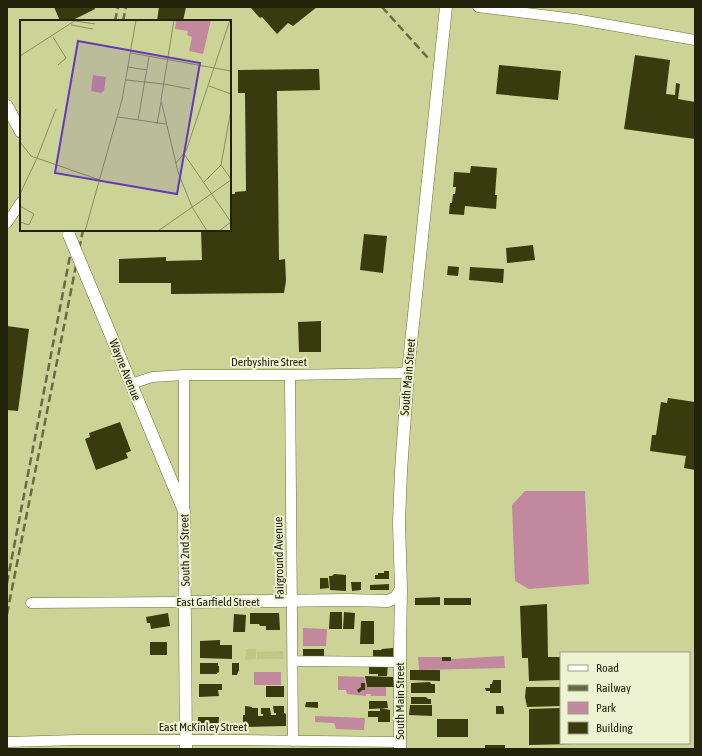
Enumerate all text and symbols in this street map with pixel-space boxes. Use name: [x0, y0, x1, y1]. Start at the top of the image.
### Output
inset map: [20, 20, 231, 231]
street label: Wayne Avenue: [106, 337, 144, 403]
street label: South Main Street: [398, 337, 418, 416]
street label: Derbyshire Street: [231, 355, 308, 369]
street label: South 2nd Street: [177, 513, 193, 586]
street label: Fairground Avenue: [271, 517, 287, 599]
street label: East Garfield Street: [176, 595, 260, 609]
legend: [560, 652, 690, 744]
text: Road: [596, 661, 619, 675]
street label: South Main Street: [393, 662, 407, 740]
text: Railway: [596, 681, 631, 695]
text: Park: [596, 701, 617, 715]
street label: East McKinley Street: [159, 720, 248, 734]
text: Building: [596, 721, 634, 735]

